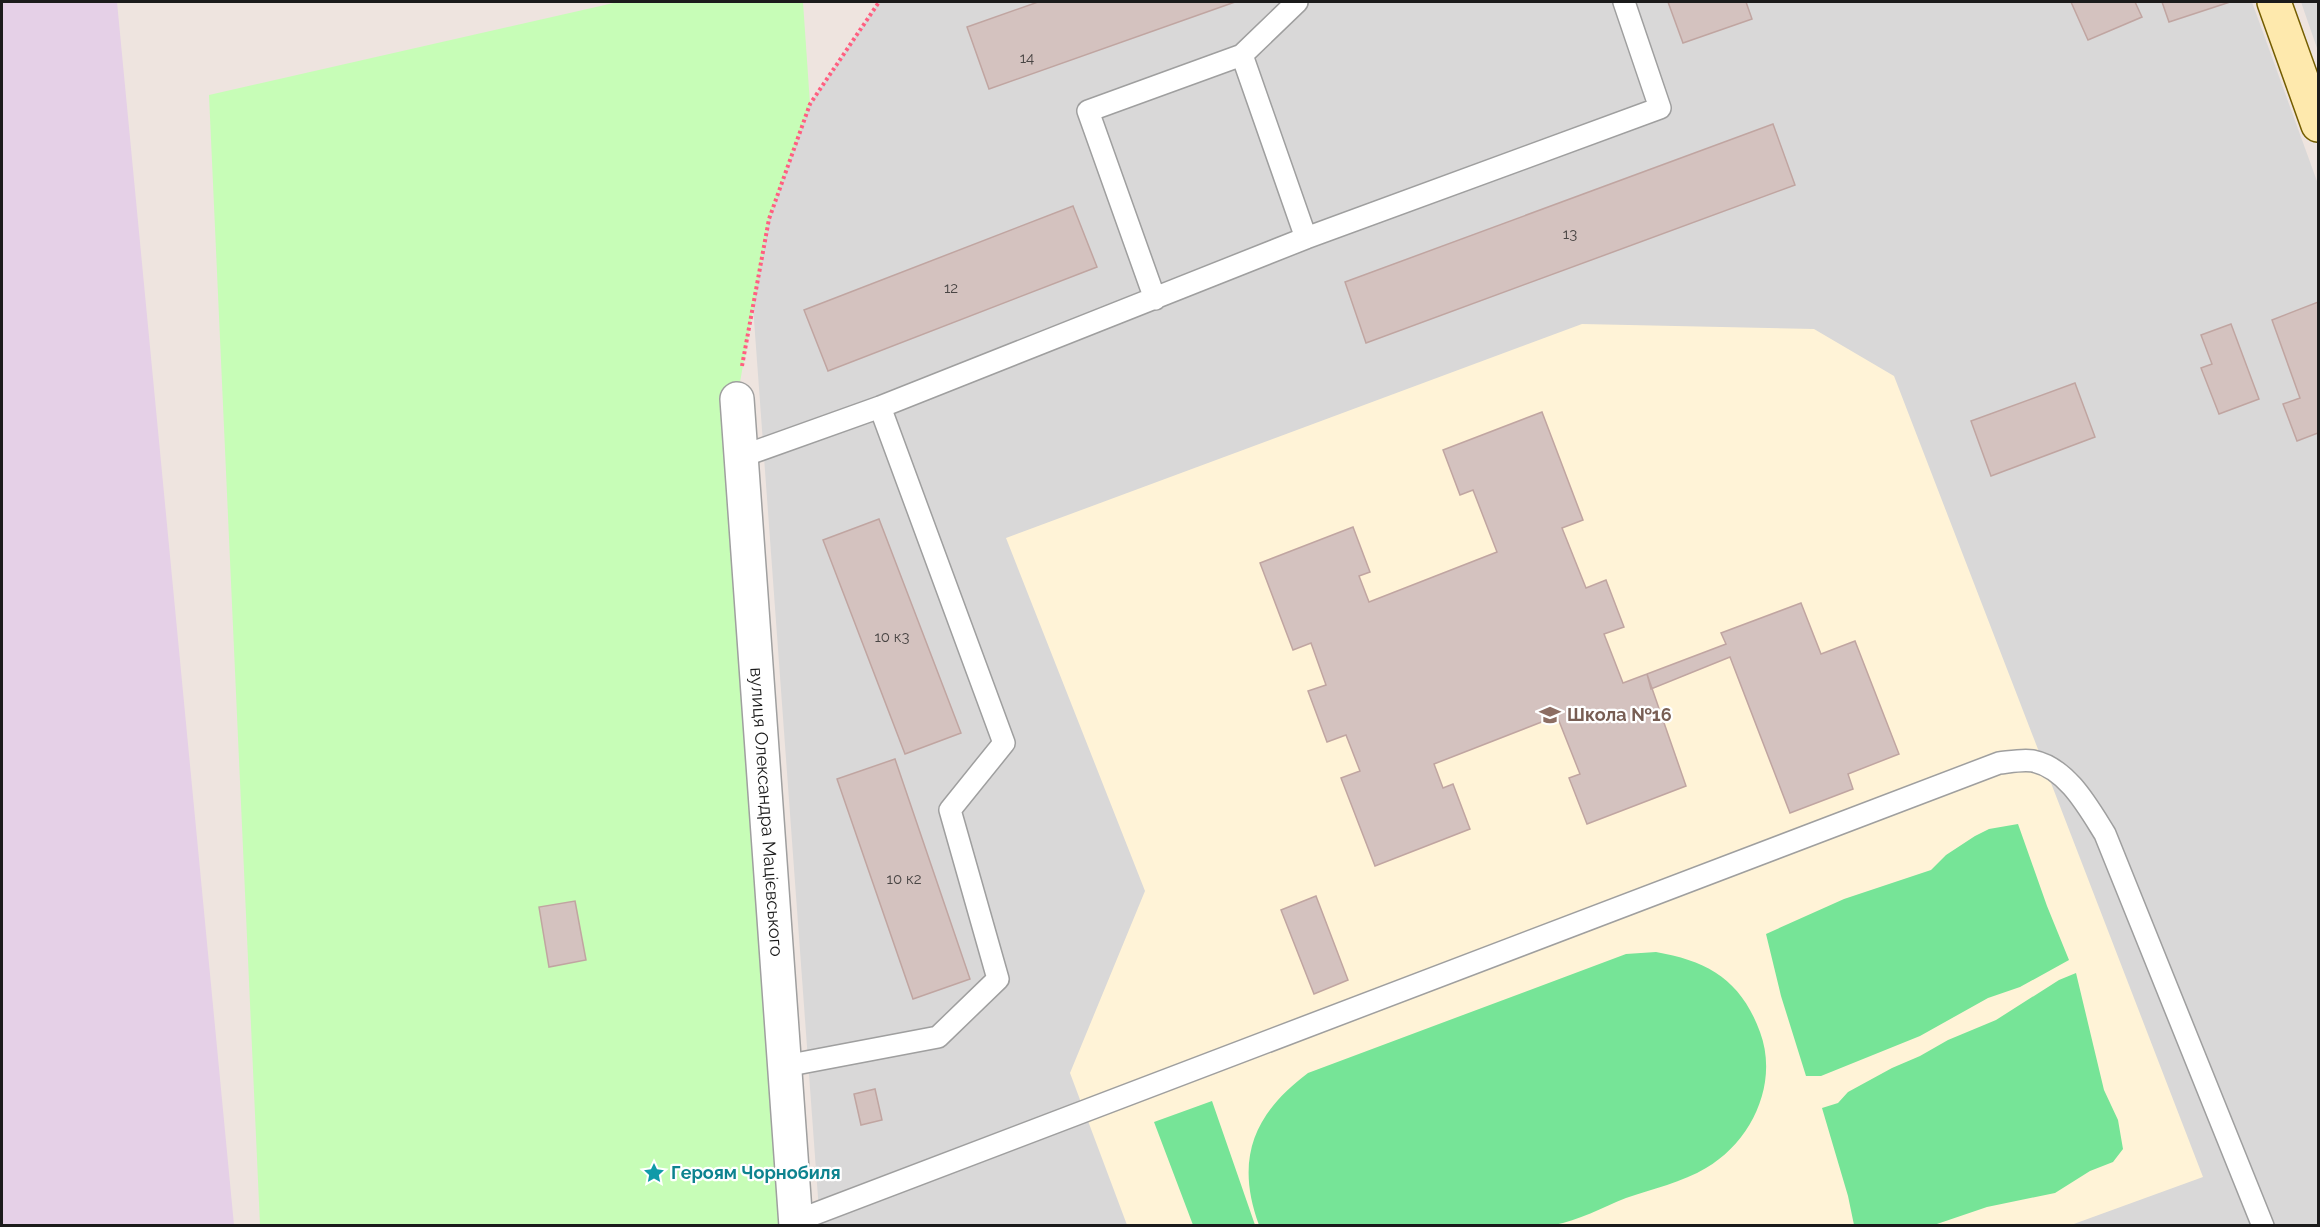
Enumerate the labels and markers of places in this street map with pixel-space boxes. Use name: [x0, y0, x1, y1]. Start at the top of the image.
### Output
school or university icon: Школа №16: [1538, 703, 1562, 727]
place label: Школа №16: [1567, 704, 1672, 725]
place icon: Героям Чорнобиля: [642, 1161, 666, 1185]
place label: Героям Чорнобиля: [671, 1162, 841, 1183]

